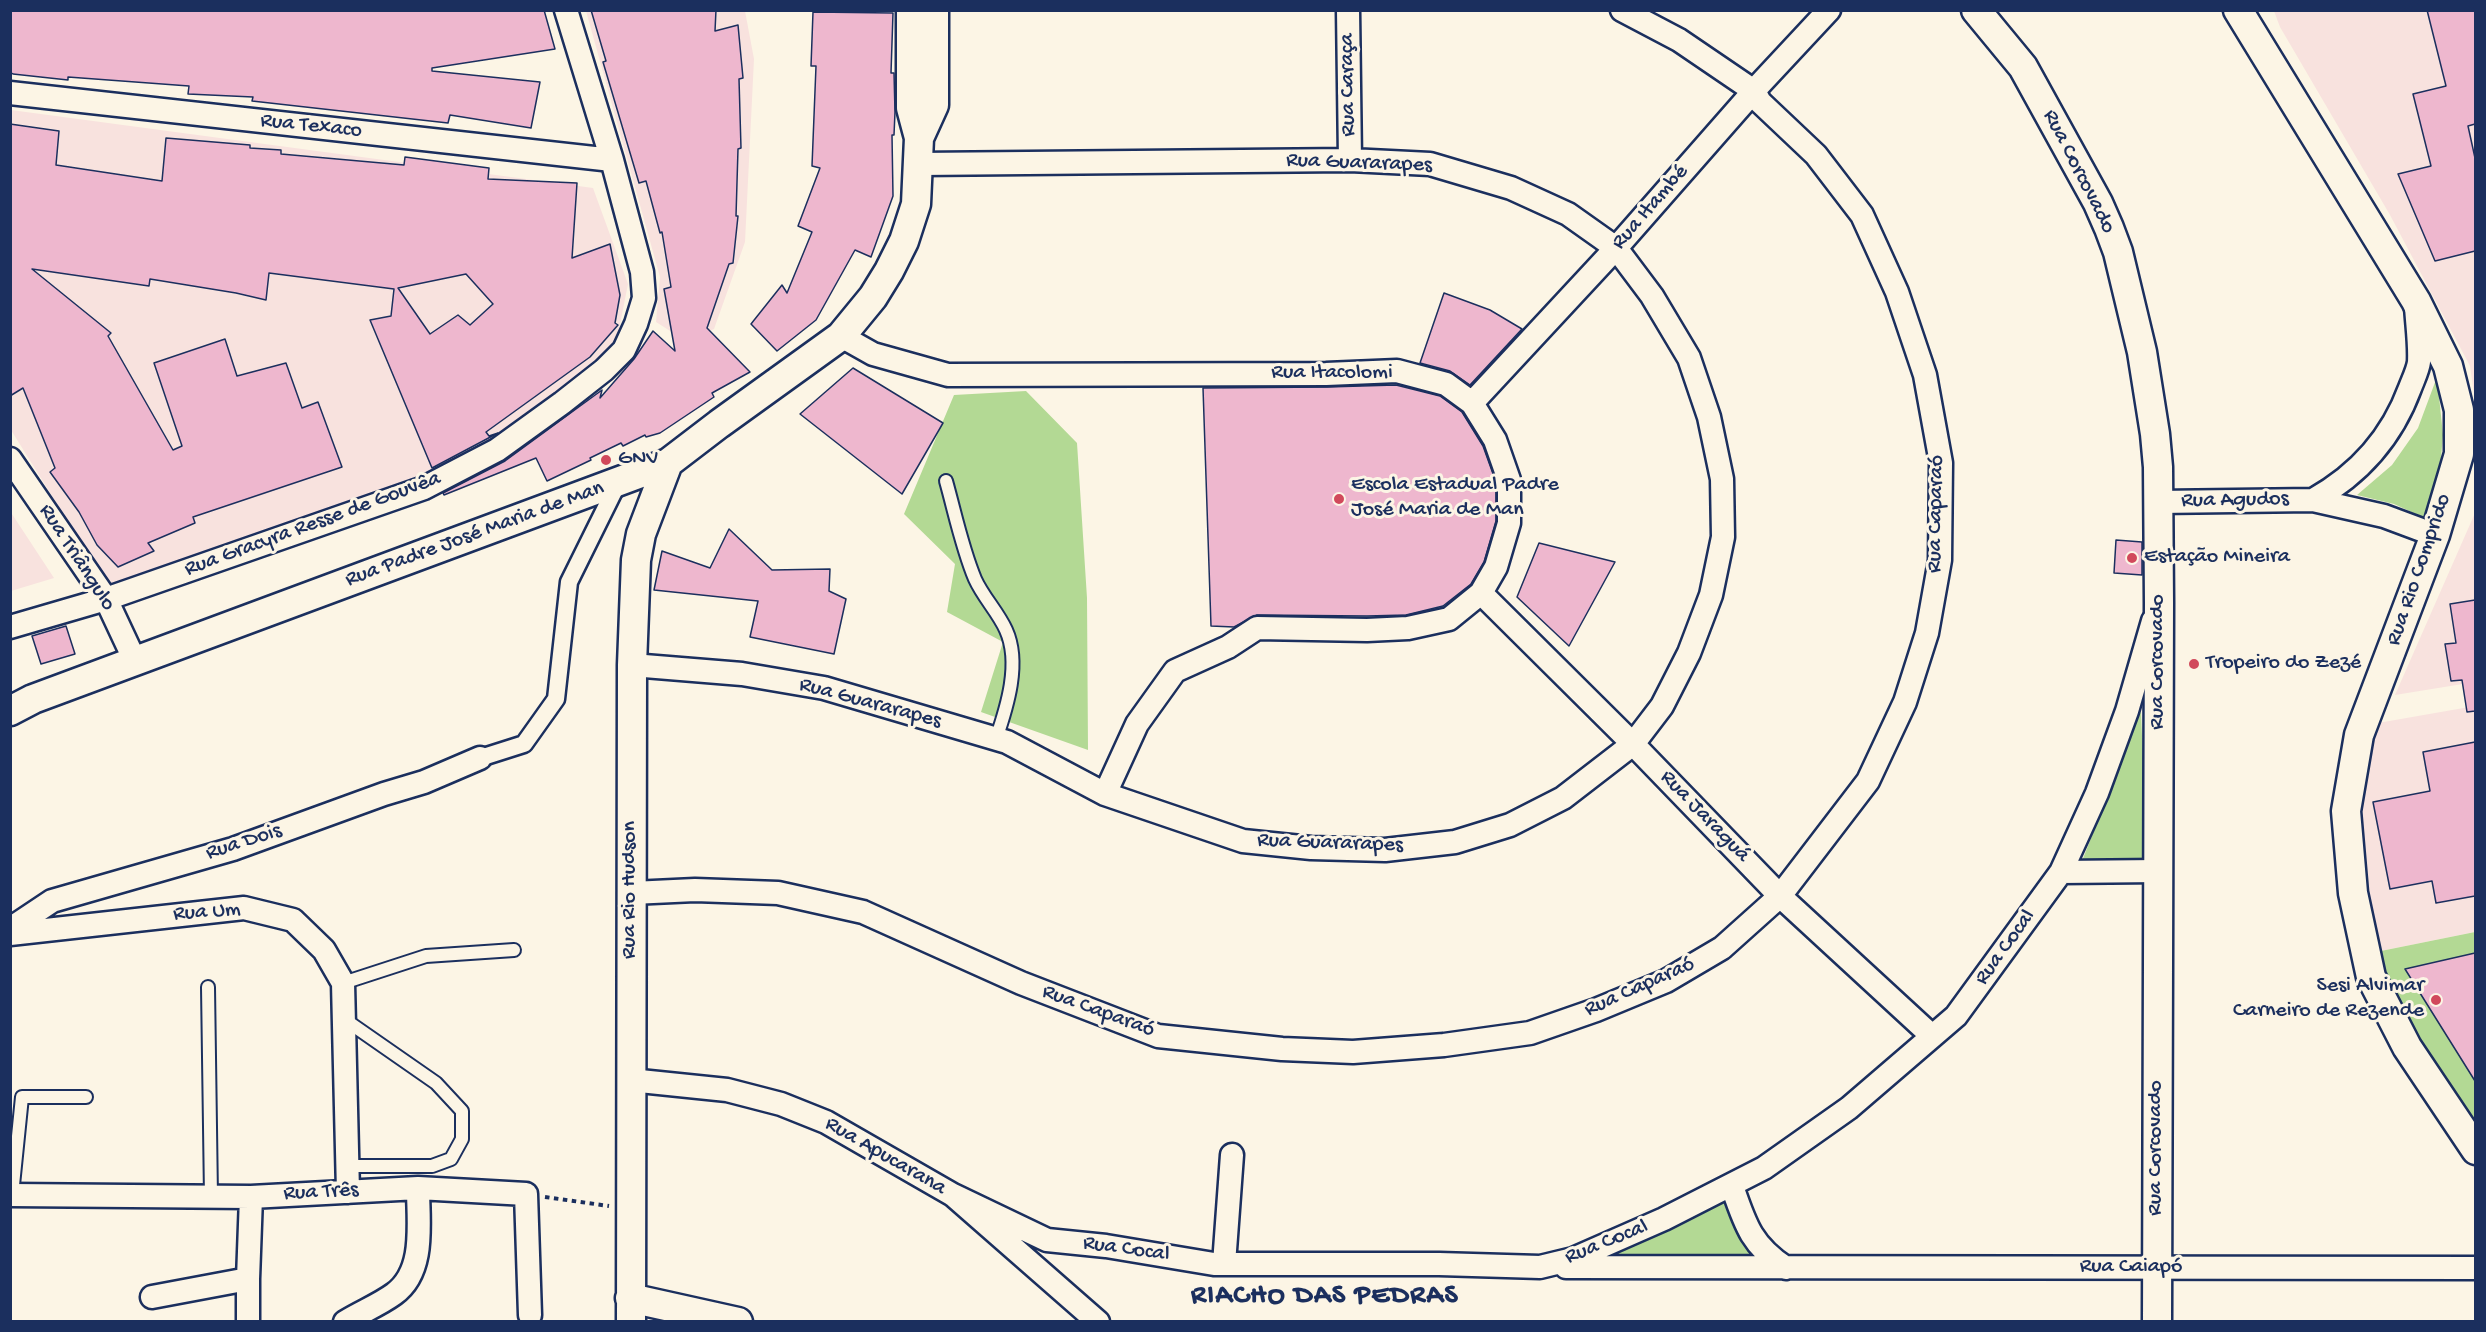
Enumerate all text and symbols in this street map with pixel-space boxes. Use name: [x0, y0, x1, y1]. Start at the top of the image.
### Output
street label: Rua Caraça: [1335, 33, 1363, 137]
street label: Rua Corcovado: [2035, 106, 2121, 238]
street label: Rua Texaco: [259, 109, 363, 145]
street label: Rua Guararapes: [1286, 148, 1432, 180]
street label: Rua Itambé: [1607, 160, 1695, 256]
street label: Rua Itacolomi: [1271, 361, 1393, 387]
place label: GNV: [618, 447, 658, 473]
marker: GNV: [599, 453, 613, 467]
street label: Rua Caparaó: [1923, 455, 1951, 573]
street label: Rua Gracyra Resse de Gouvêa: [181, 466, 445, 584]
place label: Escola Estadual Padre José Maria de Man: [1351, 473, 1559, 524]
street label: Rua Padre José Maria de Man: [342, 476, 608, 594]
street label: Rua Agudos: [2181, 487, 2289, 515]
street label: Rua Rio Comprido: [2382, 491, 2458, 649]
marker: Escola Estadual Padre José Maria de Man: [1332, 492, 1346, 506]
street label: Rua Triângulo: [32, 500, 120, 616]
place label: Estação Mineira: [2144, 545, 2290, 571]
marker: Estação Mineira: [2125, 551, 2139, 565]
street label: Rua Corcovado: [2146, 594, 2172, 730]
place label: Tropeiro do Zezé: [2206, 651, 2361, 677]
marker: Tropeiro do Zezé: [2187, 657, 2201, 671]
street label: Rua Guararapes: [796, 672, 944, 736]
street label: Rua Jaraguá: [1653, 765, 1755, 869]
street label: Rua Dois: [203, 818, 285, 868]
street label: Rua Rio Hudson: [618, 821, 644, 959]
street label: Rua Guararapes: [1257, 828, 1403, 860]
street label: Rua Um: [172, 897, 242, 929]
street label: Rua Cocal: [1970, 905, 2042, 991]
street label: Rua Caparaó: [1581, 952, 1699, 1024]
place label: Sesi Alvimar Carneiro de Rezende: [2233, 974, 2424, 1026]
street label: Rua Caparaó: [1038, 979, 1158, 1045]
marker: Sesi Alvimar Carneiro de Rezende: [2429, 993, 2443, 1007]
street label: Rua Corcovado: [2144, 1080, 2170, 1216]
street label: Rua Apucarana: [820, 1112, 950, 1202]
street label: Rua Três: [283, 1178, 359, 1208]
street label: Rua Cocal: [1562, 1214, 1652, 1272]
street label: Rua Cocal: [1081, 1231, 1171, 1269]
street label: Rua Caiapó: [2080, 1255, 2182, 1281]
district label: RIACHO DAS PEDRAS: [1191, 1281, 1459, 1315]

